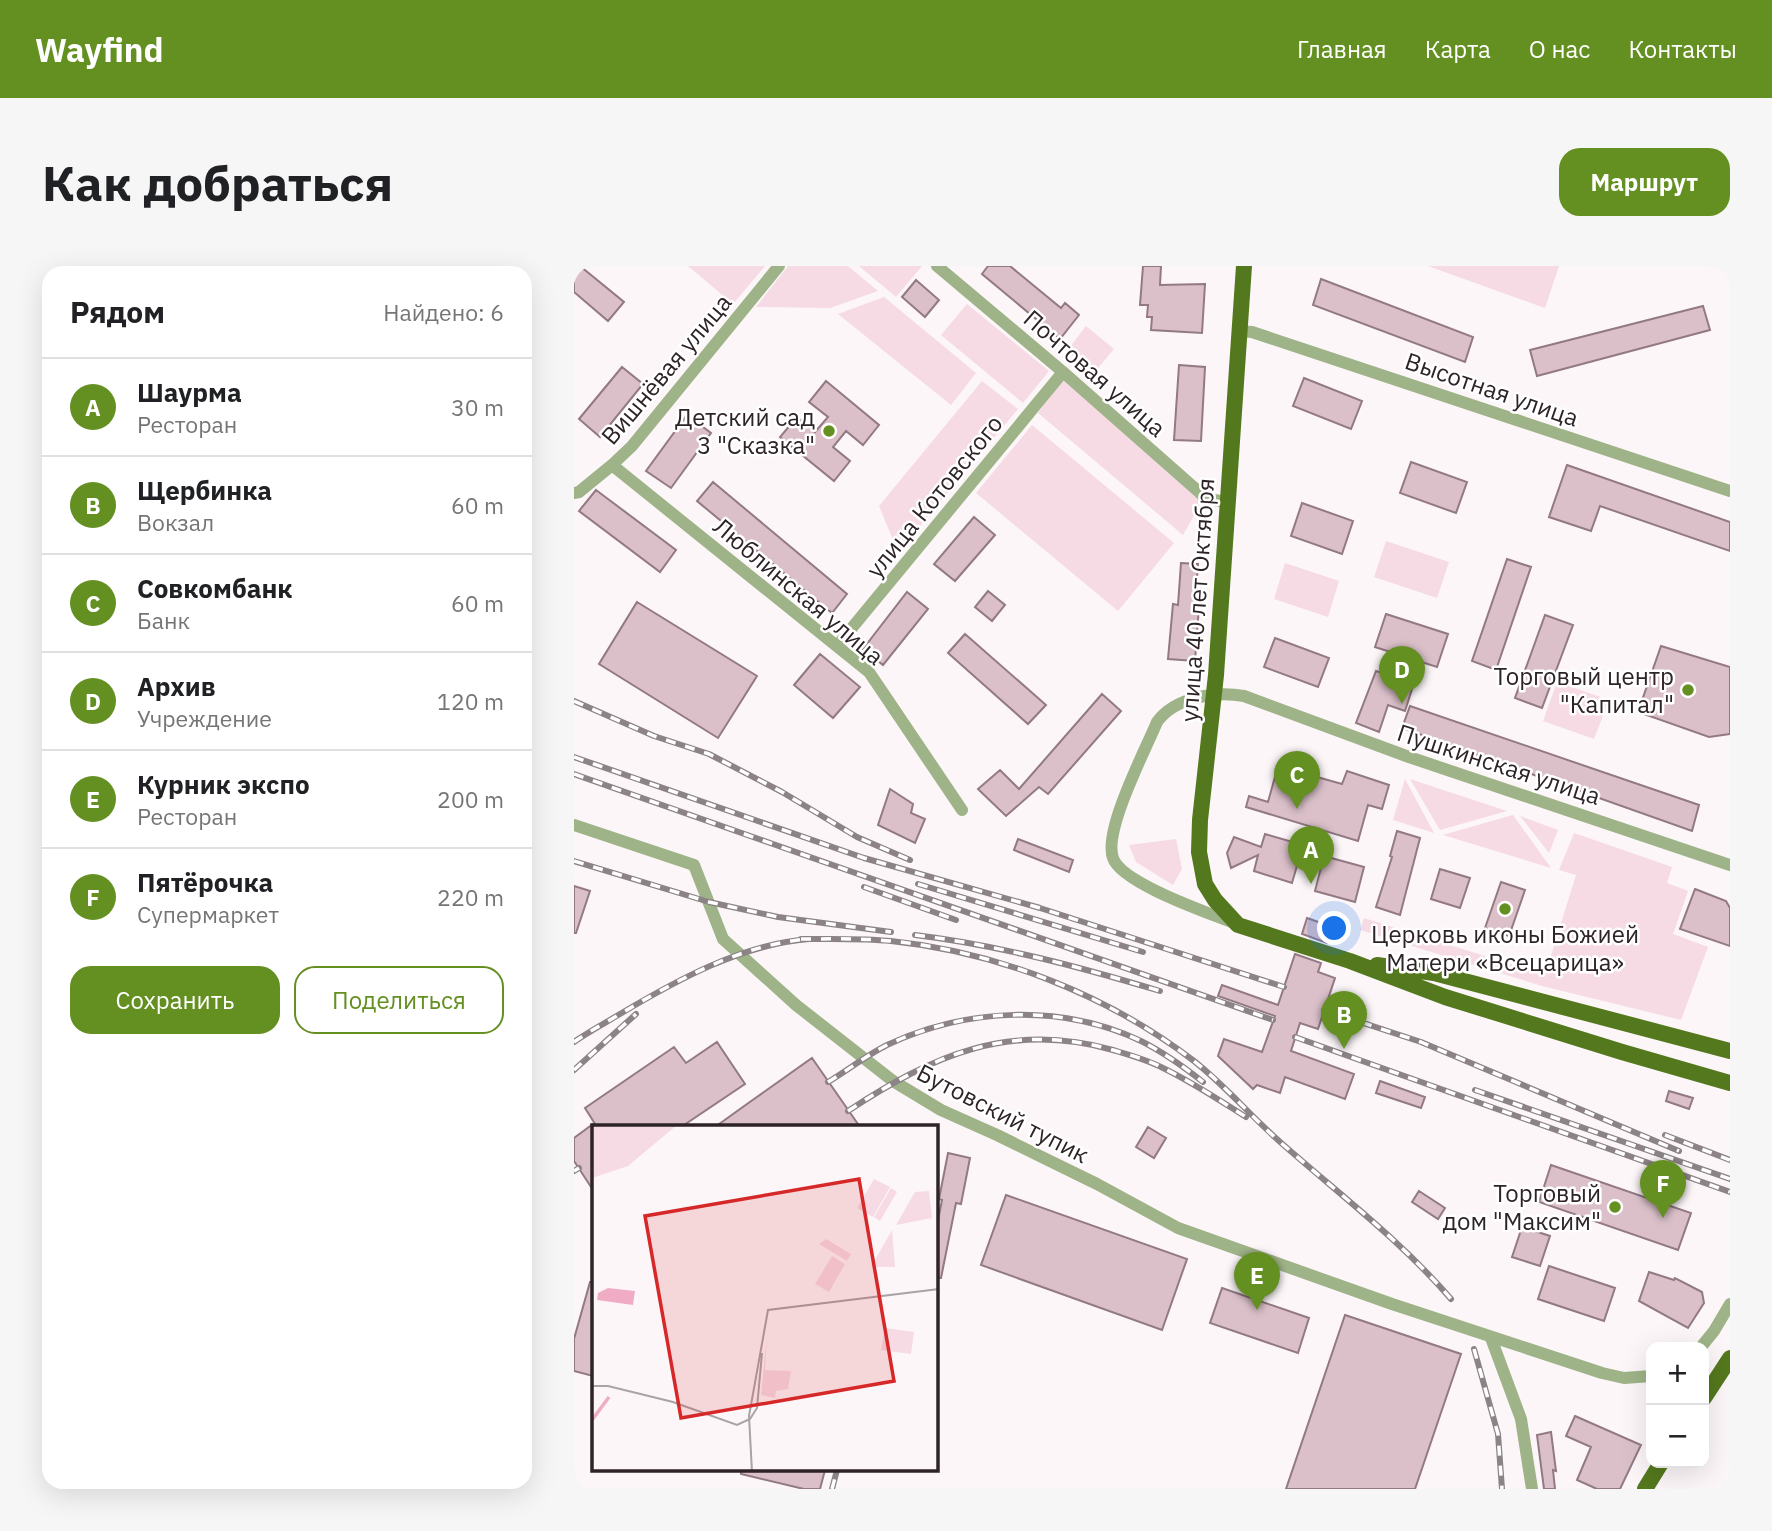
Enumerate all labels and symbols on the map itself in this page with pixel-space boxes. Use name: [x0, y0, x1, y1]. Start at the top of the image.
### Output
street label: Вишнёвая улица: [594, 287, 739, 451]
street label: Почтовая улица: [1017, 302, 1173, 444]
street label: Высотная улица: [1401, 344, 1583, 434]
place label: Детский сад 3 "Сказка": [675, 401, 815, 461]
street label: улица Котовского: [859, 408, 1009, 584]
marker: Детский сад 3 "Сказка": [821, 423, 837, 439]
street label: улица 40 лет Октября: [1173, 477, 1221, 723]
street label: Люблинская улица: [707, 510, 891, 672]
pin: D: [1379, 646, 1425, 704]
place label: Торговый центр "Капитал": [1494, 660, 1674, 720]
marker: Торговый центр "Капитал": [1680, 682, 1696, 698]
street label: Пушкинская улица: [1393, 716, 1605, 812]
pin: C: [1274, 751, 1320, 809]
pin: A: [1288, 826, 1334, 884]
marker: Церковь иконы Божией Матери «Всецарица»: [1497, 901, 1513, 917]
your location: [1317, 911, 1351, 945]
place label: Церковь иконы Божией Матери «Всецарица»: [1371, 918, 1639, 978]
pin: B: [1321, 991, 1367, 1049]
street label: Бутовский тупик: [912, 1056, 1094, 1170]
inset map: [592, 1125, 938, 1472]
pin: F: [1640, 1160, 1686, 1218]
place label: Торговый дом "Максим": [1443, 1177, 1601, 1237]
marker: Торговый дом "Максим": [1607, 1199, 1623, 1215]
pin: E: [1234, 1252, 1280, 1310]

